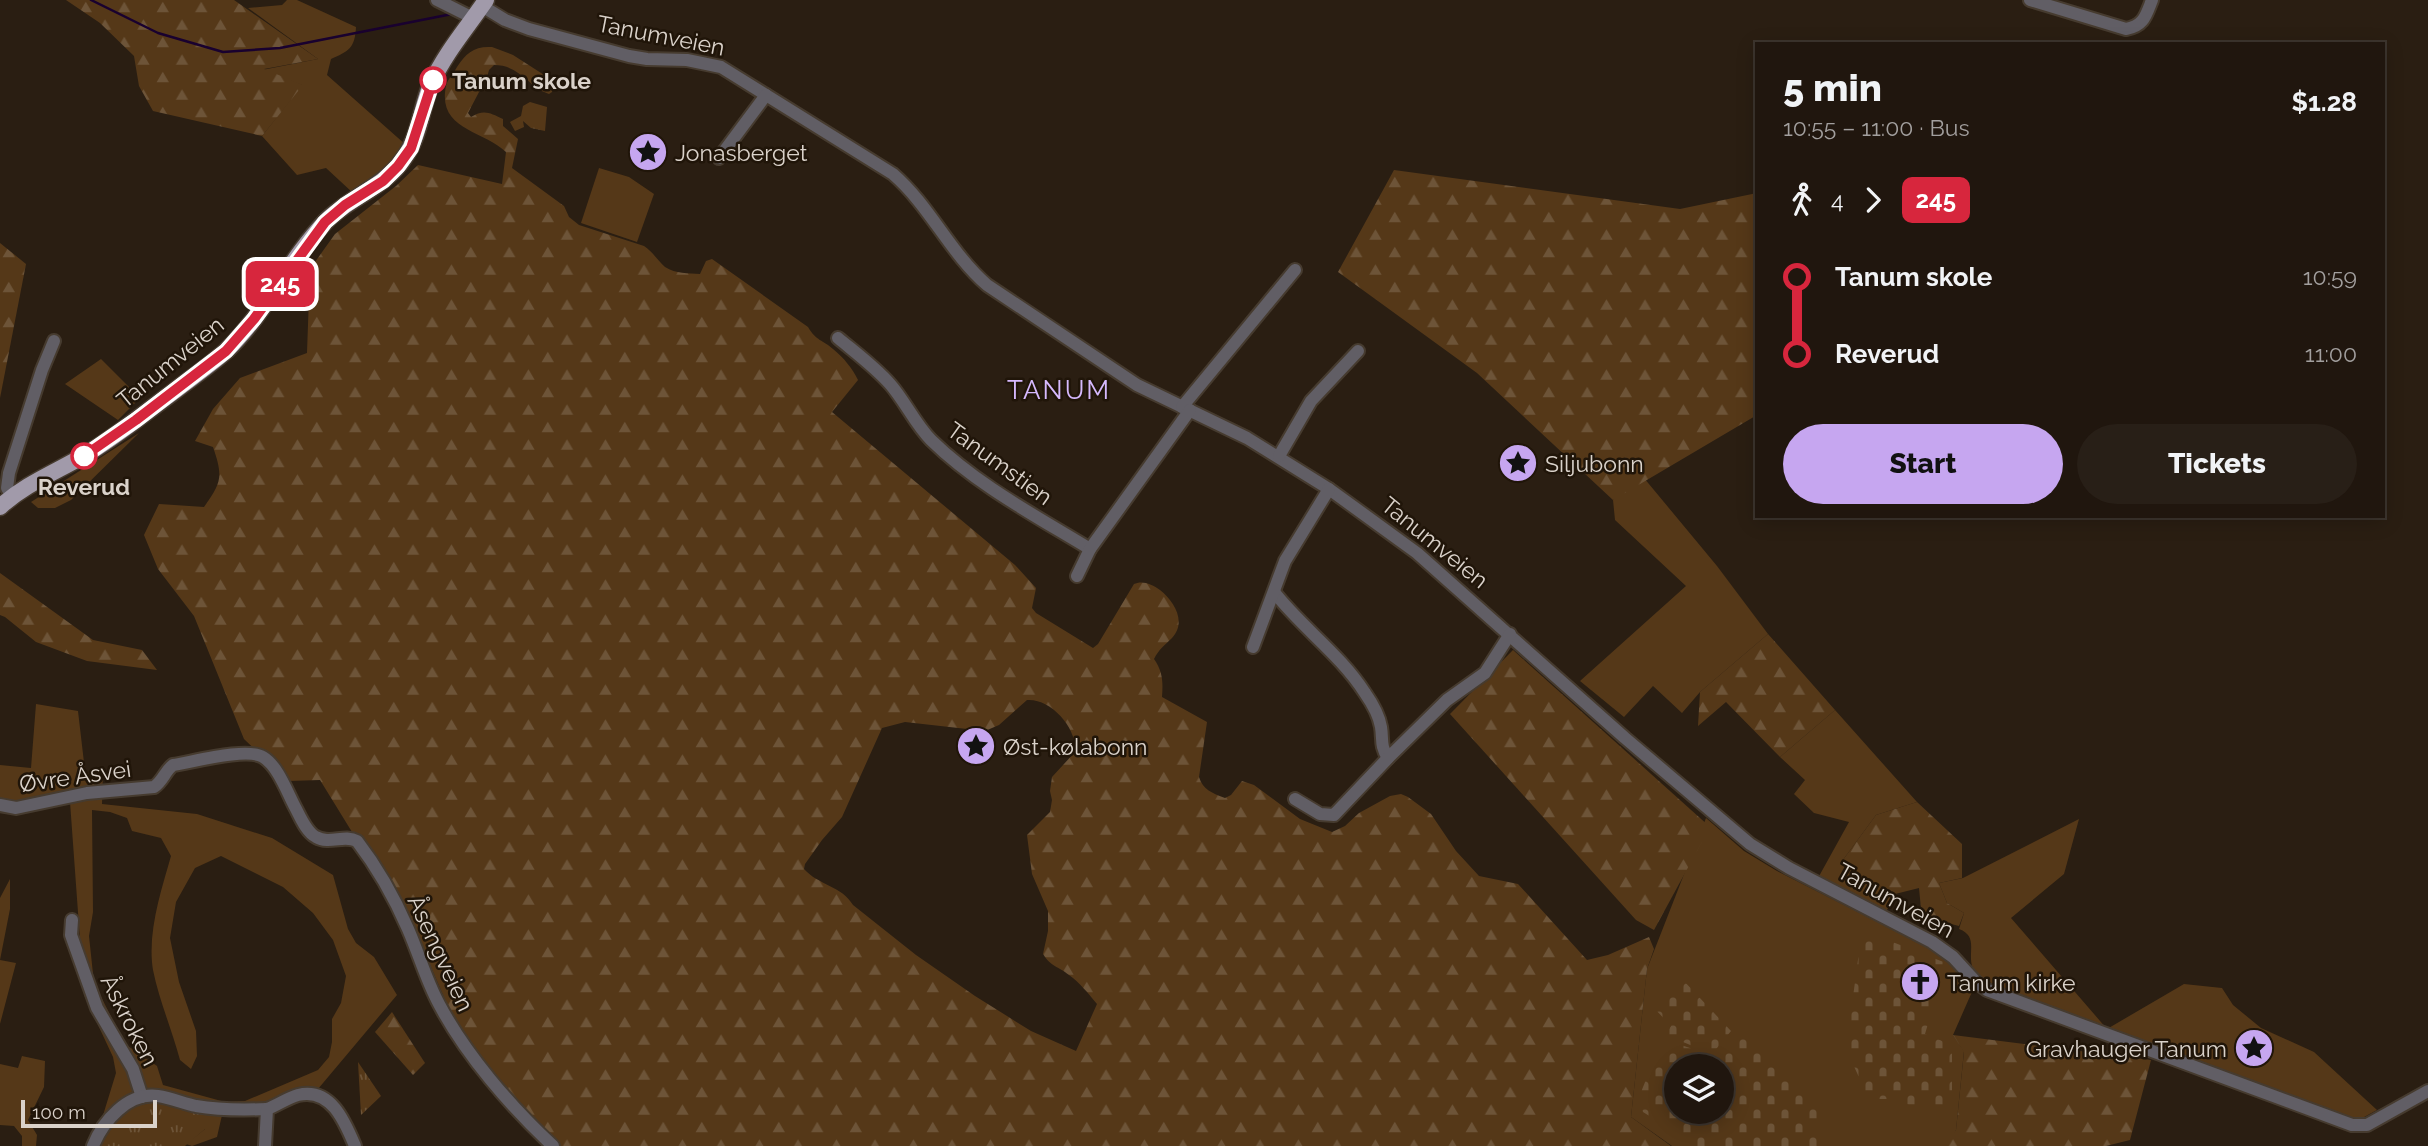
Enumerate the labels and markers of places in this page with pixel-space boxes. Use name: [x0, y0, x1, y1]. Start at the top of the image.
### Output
marker: Tanum skole: [420, 67, 446, 93]
place label: Tanum skole: [452, 67, 591, 94]
place icon: Jonasberget: [627, 131, 669, 173]
place label: Jonasberget: [675, 139, 808, 166]
place icon: Siljubonn: [1497, 442, 1539, 484]
marker: Reverud: [71, 443, 97, 469]
place label: Siljubonn: [1545, 450, 1644, 477]
place label: Reverud: [38, 473, 130, 500]
place icon: Øst-kølabonn: [955, 725, 997, 767]
place label: Øst-kølabonn: [1003, 733, 1147, 760]
church icon: Tanum kirke: [1899, 961, 1941, 1003]
place label: Tanum kirke: [1947, 969, 2076, 996]
place icon: Gravhauger Tanum: [2233, 1027, 2275, 1069]
place label: Gravhauger Tanum: [2026, 1035, 2227, 1062]

